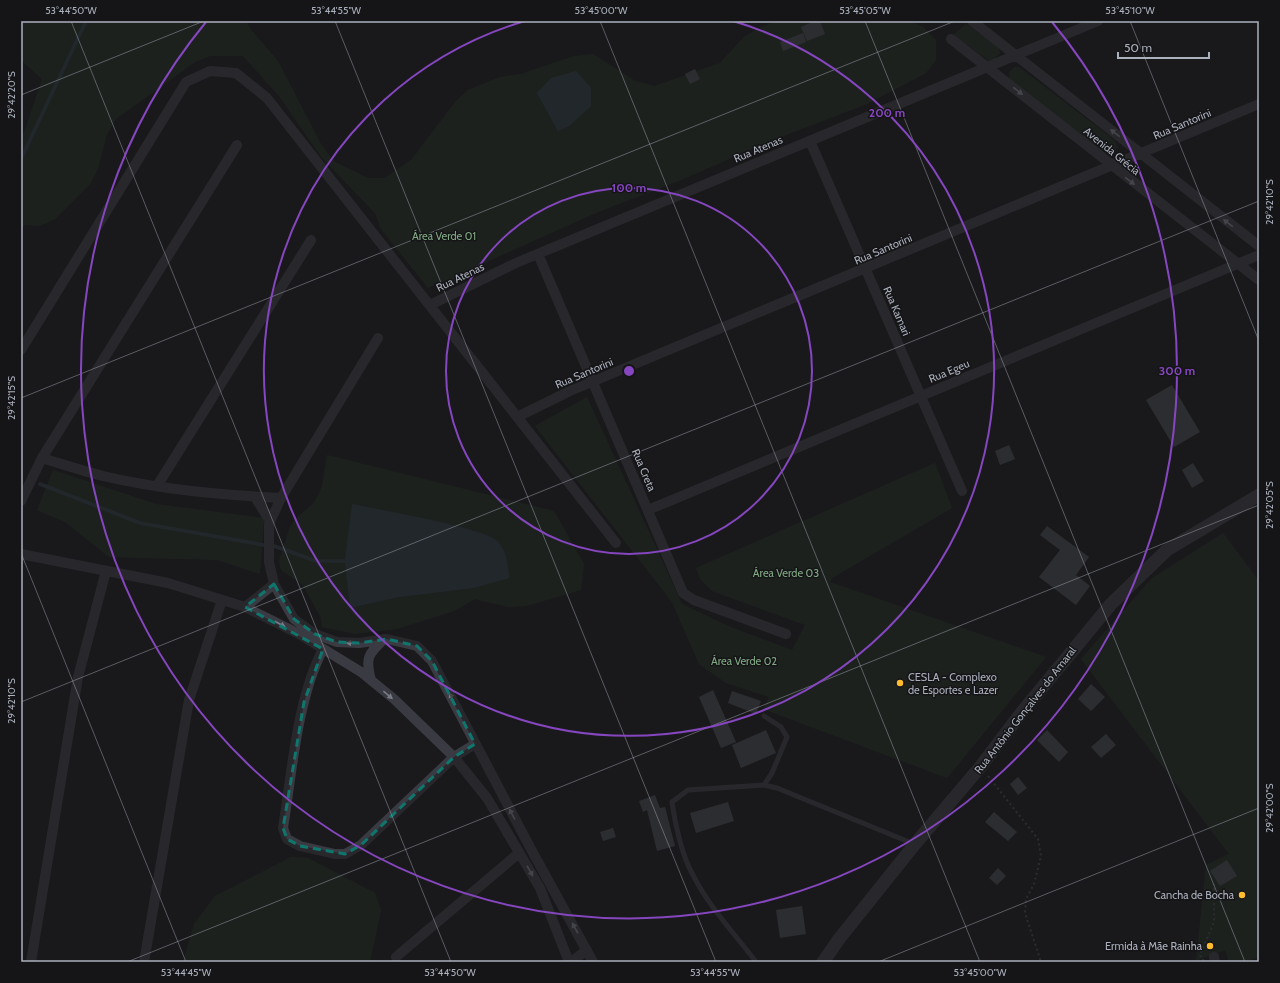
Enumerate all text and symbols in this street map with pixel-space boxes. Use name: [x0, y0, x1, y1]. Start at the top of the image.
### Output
text: 53°44'50"W: [45, 4, 97, 17]
text: 53°44'55"W: [311, 4, 362, 17]
text: 53°45'00"W: [574, 4, 628, 17]
text: 53°45'05"W: [839, 4, 891, 17]
text: 53°45'10"W: [1105, 4, 1155, 17]
scale bar: [1118, 34, 1209, 60]
text: 50 m: [1124, 40, 1152, 55]
text: 29°42'20"S: [5, 71, 18, 119]
one-way arrow: [1012, 87, 1023, 96]
text: 200 m: [869, 105, 905, 120]
street label: Rua Santorini: [1151, 105, 1213, 143]
street label: Avenida Grécia: [1081, 124, 1144, 178]
one-way arrow: [1110, 129, 1121, 138]
street label: Rua Atenas: [731, 132, 785, 166]
one-way arrow: [1125, 177, 1136, 185]
text: 29°42'10"S: [1263, 179, 1276, 225]
text: 100 m: [612, 180, 646, 195]
one-way arrow: [1222, 219, 1233, 227]
park label: Área Verde 01: [412, 229, 476, 243]
street label: Rua Santorini: [852, 230, 914, 268]
street label: Rua Atenas: [434, 259, 487, 295]
street label: Rua Kamari: [880, 284, 914, 338]
street label: Rua Santorini: [553, 354, 615, 392]
street label: Rua Egeu: [927, 356, 972, 386]
text: 300 m: [1159, 363, 1195, 378]
centre of rings: [622, 364, 636, 378]
text: 29°42'15"S: [5, 376, 18, 420]
street label: Rua Creta: [629, 447, 659, 494]
text: 29°42'05"S: [1263, 481, 1276, 529]
park label: Área Verde 03: [753, 566, 819, 580]
one-way arrow: [274, 620, 286, 627]
one-way arrow: [345, 640, 358, 646]
street label: Rua Antônio Gonçalves do Amaral: [971, 643, 1079, 776]
park label: Área Verde 02: [711, 654, 777, 668]
place label: CESLA - Complexo de Esportes e Lazer: [908, 670, 998, 697]
text: 29°42'10"S: [5, 678, 18, 724]
marker: CESLA - Complexo de Esportes e Lazer: [895, 678, 905, 688]
one-way arrow: [383, 690, 394, 699]
one-way arrow: [449, 693, 455, 704]
text: 29°42'00"S: [1263, 783, 1276, 833]
one-way arrow: [509, 808, 515, 820]
one-way arrow: [526, 865, 533, 877]
place label: Cancha de Bocha: [1154, 888, 1235, 902]
marker: Cancha de Bocha: [1237, 890, 1247, 900]
one-way arrow: [571, 922, 578, 934]
place label: Ermida à Mãe Rainha: [1105, 939, 1203, 953]
marker: Ermida à Mãe Rainha: [1205, 941, 1215, 951]
text: 53°44'45"W: [161, 966, 212, 979]
text: 53°44'50"W: [424, 966, 476, 979]
text: 53°44'55"W: [690, 966, 741, 979]
text: 53°45'00"W: [953, 966, 1007, 979]

